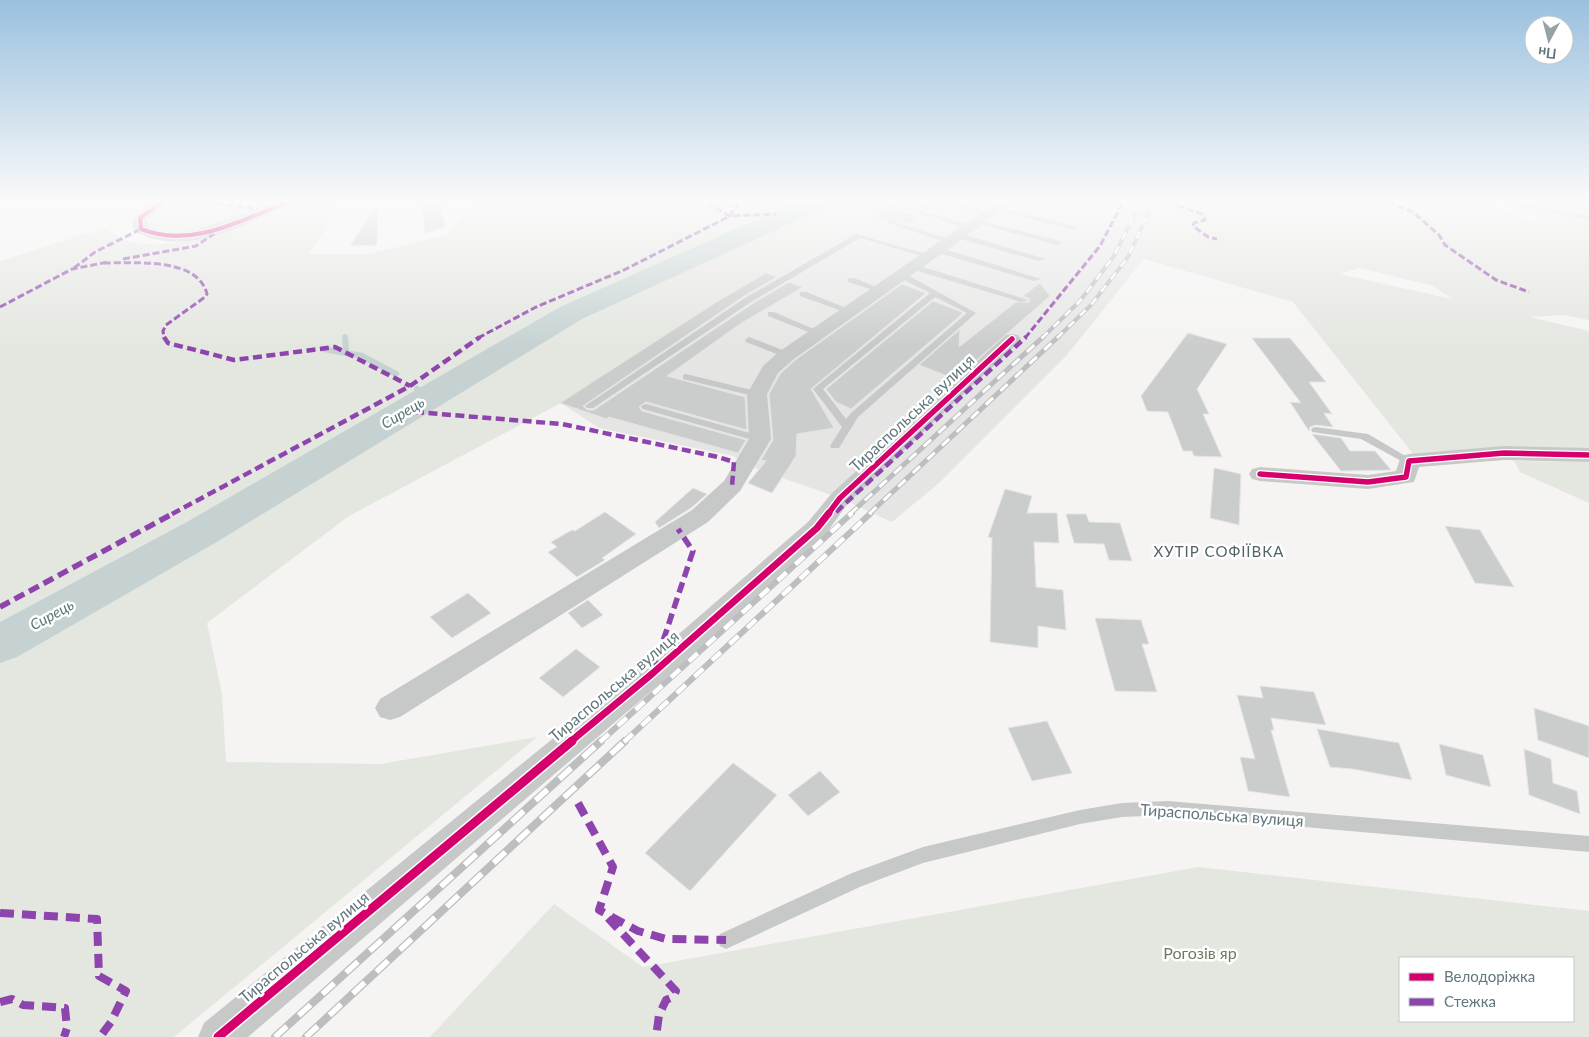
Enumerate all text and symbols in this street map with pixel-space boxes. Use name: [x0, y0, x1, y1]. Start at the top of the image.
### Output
north arrow: [1524, 15, 1574, 65]
text: Пн: [1537, 44, 1557, 63]
street label: Тираспольська вулиця: [845, 350, 978, 475]
water label: Сирець: [378, 392, 428, 432]
district label: ХУТІР СОФІЇВКА: [1154, 542, 1284, 560]
water label: Сирець: [26, 595, 77, 633]
street label: Тираспольська вулиця: [545, 626, 682, 745]
street label: Тираспольська вулиця: [1140, 799, 1304, 830]
street label: Тираспольська вулиця: [235, 887, 372, 1006]
park label: Рогозів яр: [1163, 943, 1237, 962]
legend: [1399, 957, 1574, 1022]
text: Велодоріжка: [1444, 967, 1535, 985]
text: Стежка: [1444, 992, 1496, 1010]

